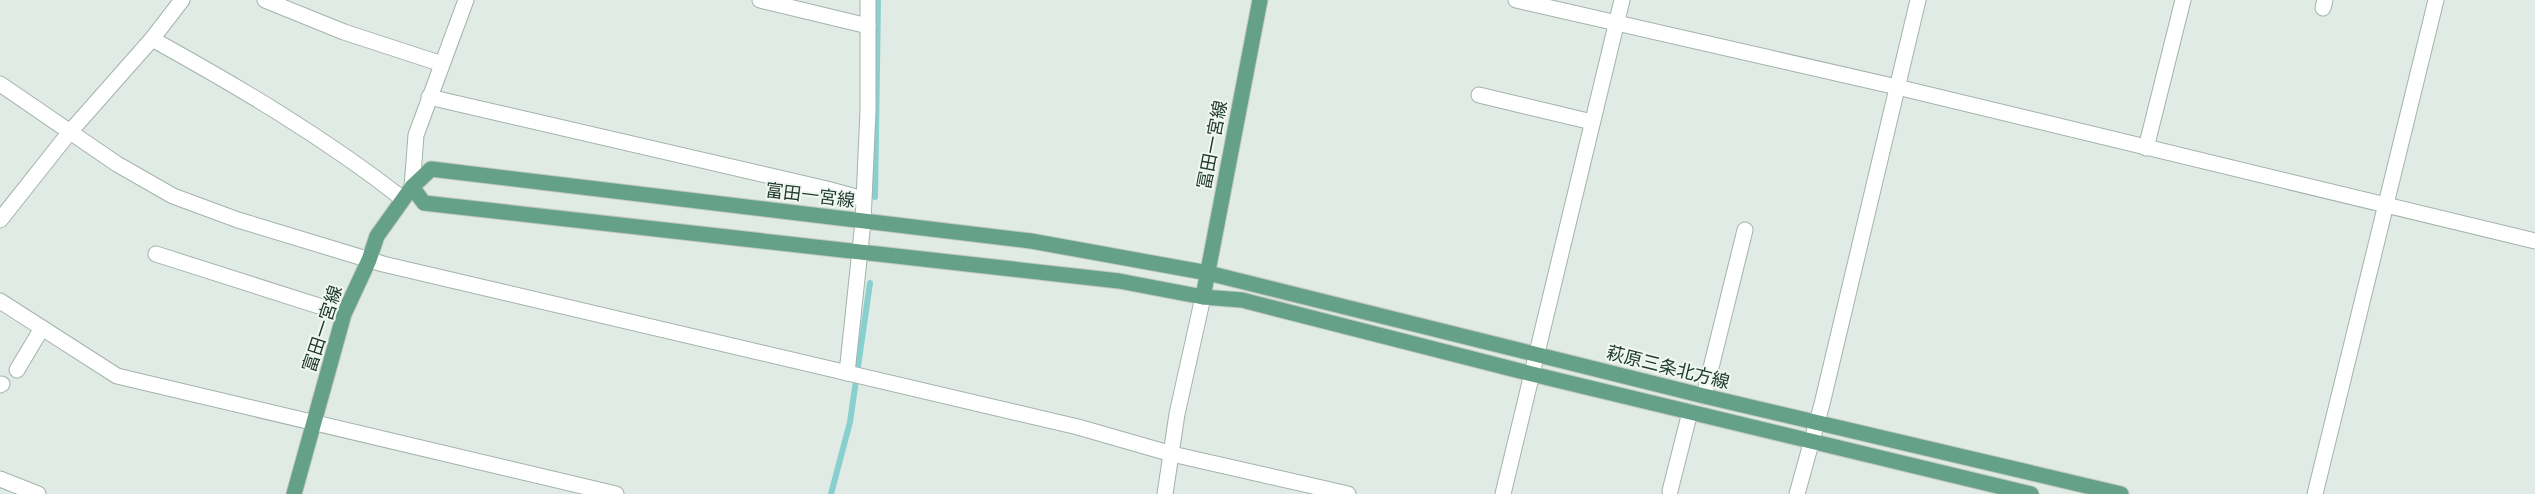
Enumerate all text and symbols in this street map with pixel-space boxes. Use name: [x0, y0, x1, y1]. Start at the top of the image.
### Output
street label: 冨田一宮線: [1194, 99, 1232, 191]
street label: 富田一宮線: [764, 180, 856, 212]
street label: 富田一宮線: [299, 283, 347, 375]
street label: 萩原三条北方線: [1604, 343, 1732, 393]

